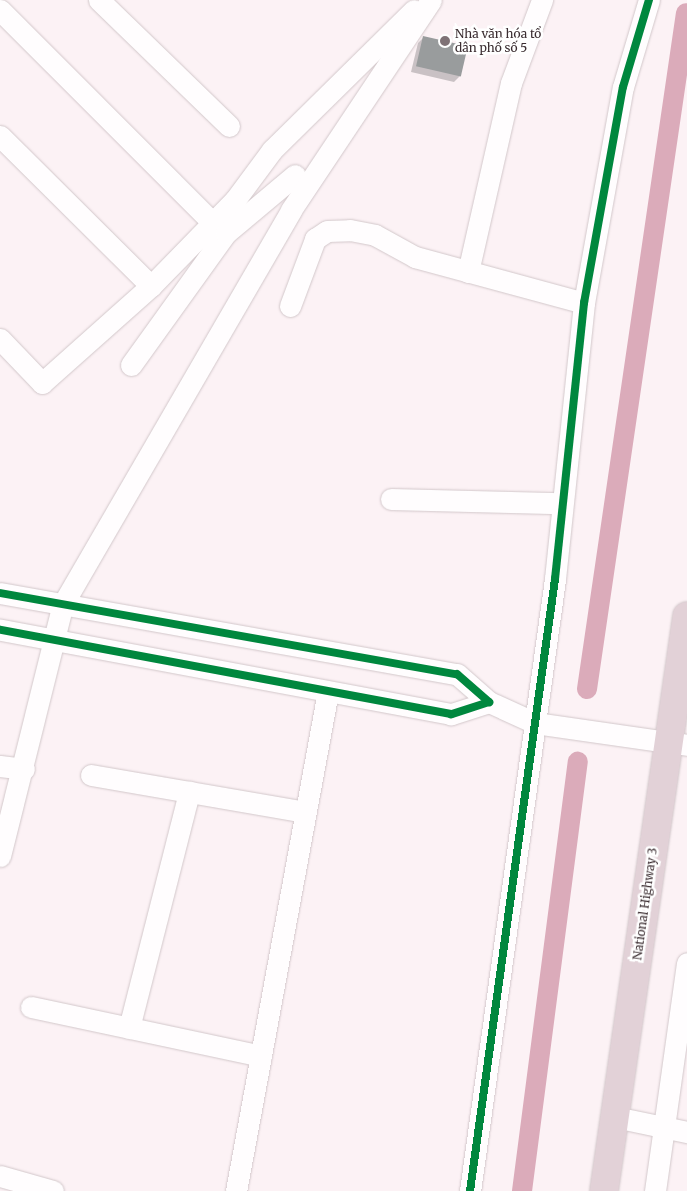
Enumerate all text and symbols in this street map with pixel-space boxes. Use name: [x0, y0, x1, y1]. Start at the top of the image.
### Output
place label: Nhà văn hóa tổ dân phố số 5: [455, 27, 541, 55]
marker: Nhà văn hóa tổ dân phố số 5: [439, 35, 451, 47]
street label: National Highway 3: [630, 847, 660, 961]

